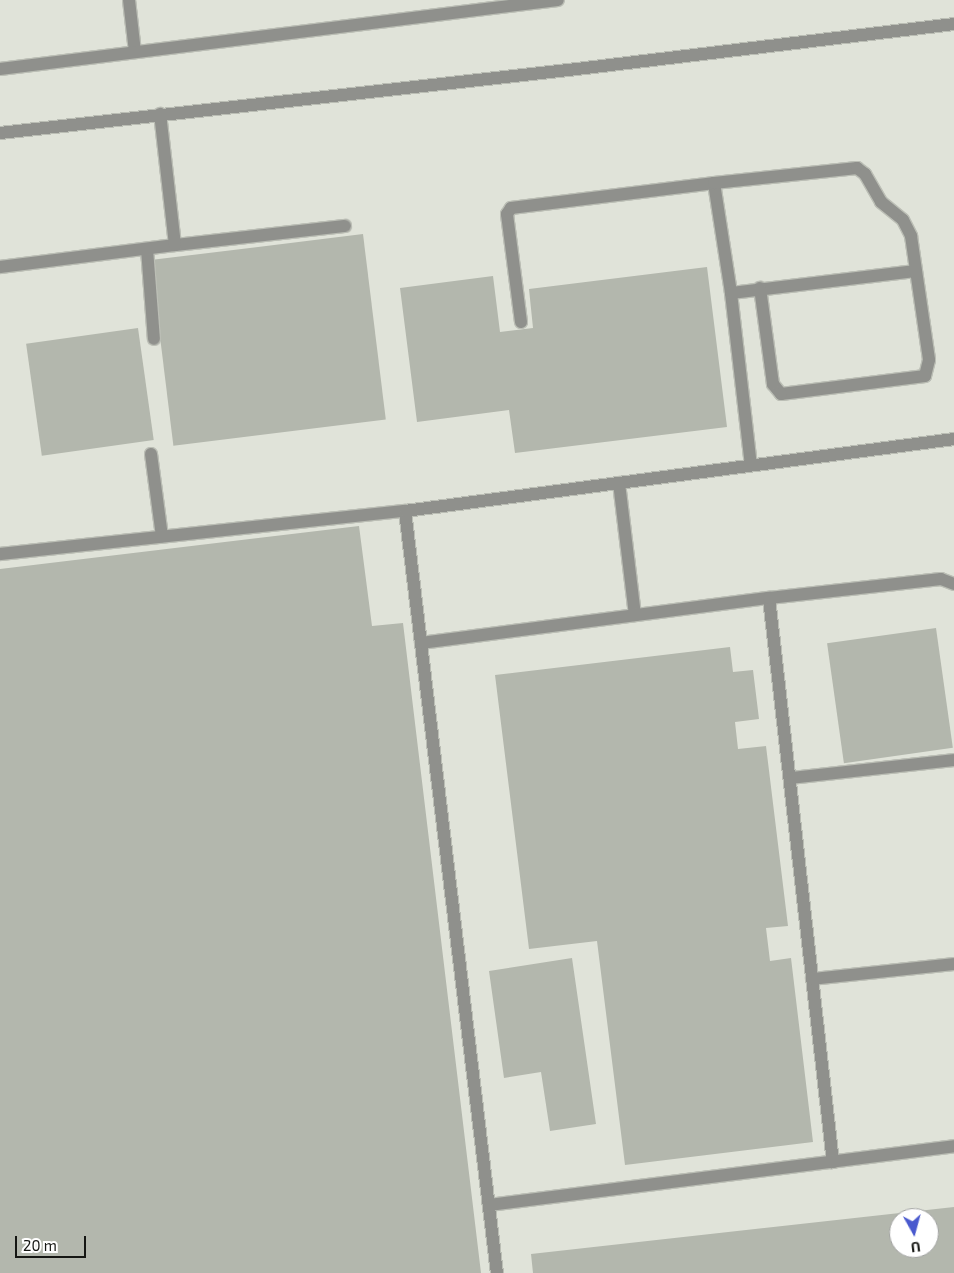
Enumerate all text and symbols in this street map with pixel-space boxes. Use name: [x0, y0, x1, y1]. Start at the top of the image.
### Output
north arrow: [889, 1208, 939, 1258]
scale bar: [18, 1226, 89, 1258]
text: 20 m: [23, 1236, 57, 1254]
text: U: [910, 1238, 922, 1256]

